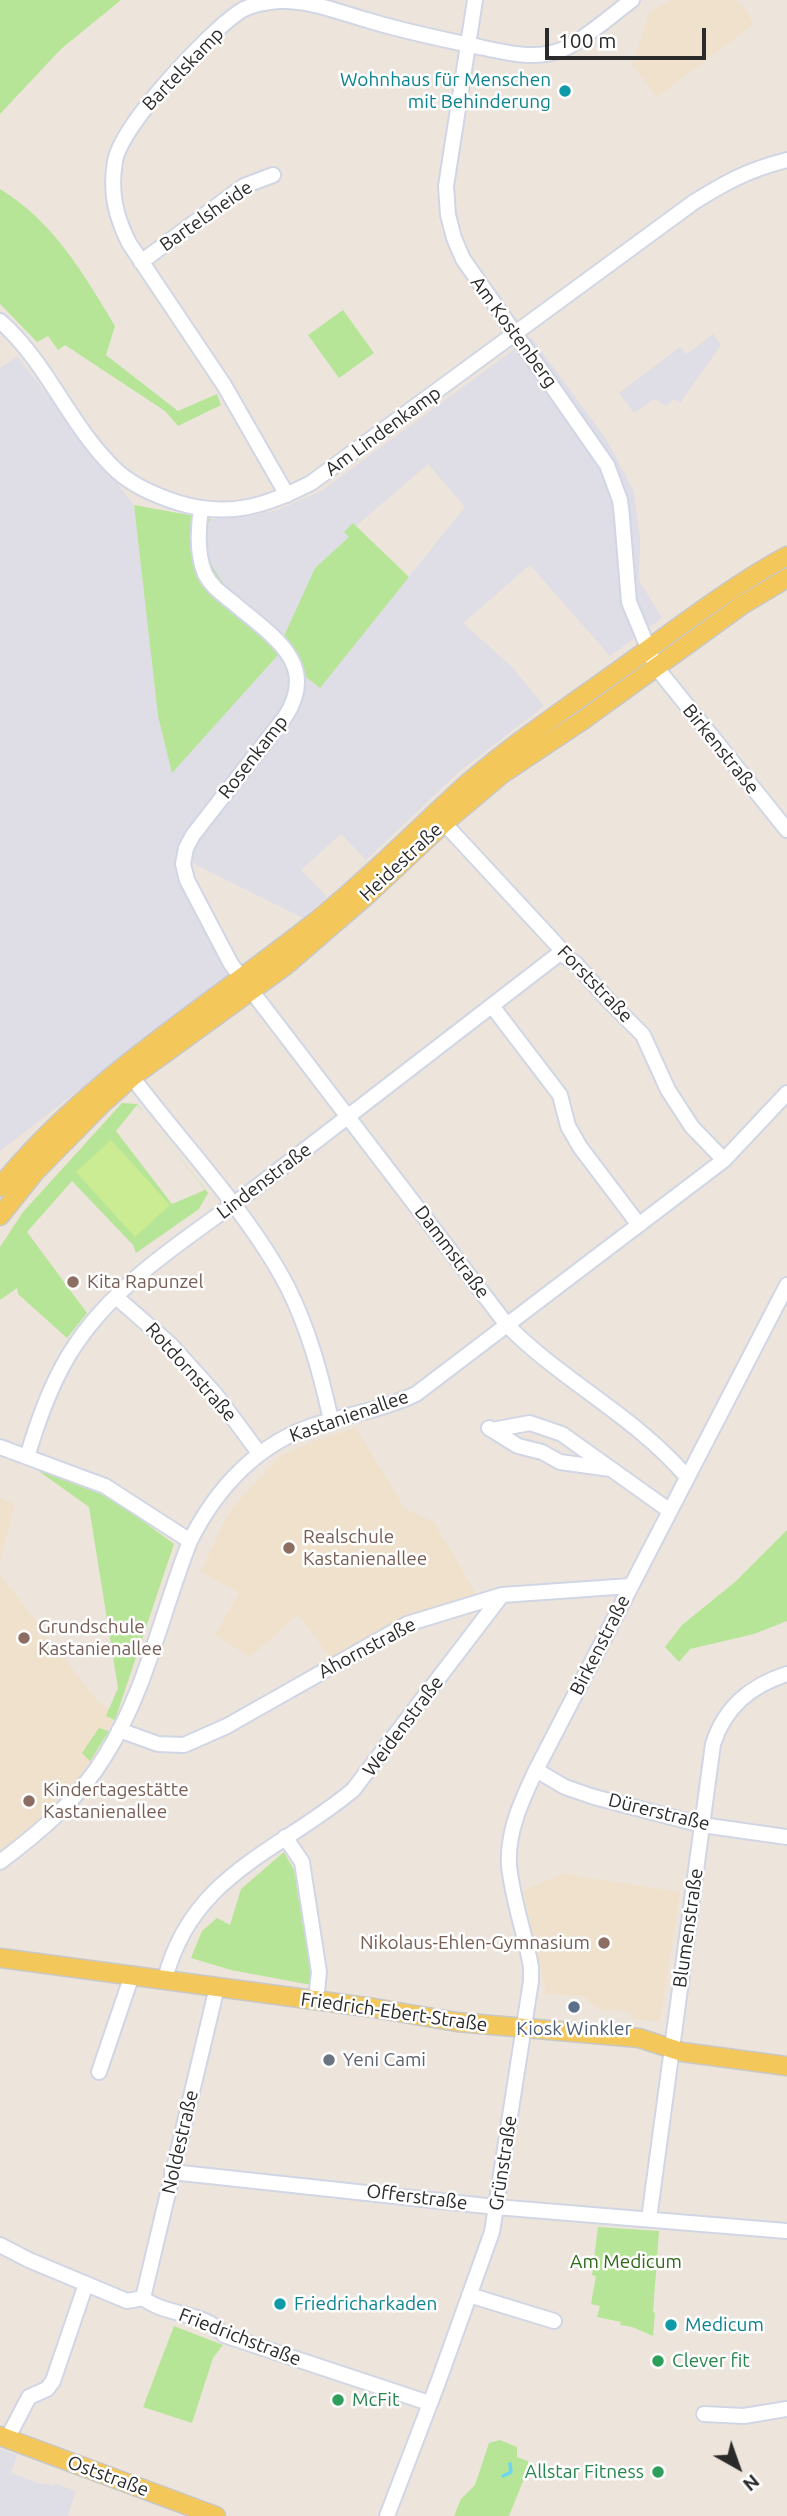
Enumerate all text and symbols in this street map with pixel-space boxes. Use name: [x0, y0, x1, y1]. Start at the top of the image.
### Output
scale bar: [549, 14, 710, 58]
street label: Bartelskamp: [138, 23, 228, 115]
text: 100 m: [558, 28, 616, 52]
place label: Wohnhaus für Menschen mit Behinderung: [340, 69, 551, 113]
marker: Wohnhaus für Menschen mit Behinderung: [557, 83, 573, 99]
street label: Bartelsheide: [155, 176, 257, 256]
street label: Am Kostenberg: [466, 272, 562, 392]
street label: Am Lindenkamp: [321, 381, 445, 481]
street label: Birkenstraße: [678, 699, 764, 799]
street label: Rosenkamp: [213, 711, 293, 803]
street label: Heidestraße: [355, 818, 447, 906]
street label: Forststraße: [553, 941, 637, 1027]
street label: Lindenstraße: [212, 1138, 316, 1224]
street label: Dammstraße: [410, 1201, 494, 1303]
place label: Kita Rapunzel: [87, 1271, 204, 1293]
marker: Kita Rapunzel: [65, 1274, 81, 1290]
street label: Rotdornstraße: [141, 1318, 241, 1426]
street label: Kastanienallee: [287, 1385, 411, 1447]
place label: Realschule Kastanienallee: [303, 1526, 427, 1570]
marker: Realschule Kastanienallee: [281, 1540, 297, 1556]
street label: Birkenstraße: [565, 1591, 635, 1699]
street label: Ahornstraße: [314, 1613, 420, 1683]
place label: Grundschule Kastanienallee: [38, 1616, 162, 1660]
marker: Grundschule Kastanienallee: [16, 1630, 32, 1646]
street label: Weidenstraße: [358, 1671, 448, 1781]
place label: Kindertagestätte Kastanienallee: [43, 1779, 189, 1823]
street label: Dürerstraße: [606, 1788, 712, 1836]
marker: Kindertagestätte Kastanienallee: [21, 1793, 37, 1809]
street label: Blumenstraße: [668, 1867, 708, 1989]
place label: Nikolaus-Ehlen-Gymnasium: [360, 1932, 590, 1954]
marker: Nikolaus-Ehlen-Gymnasium: [596, 1935, 612, 1951]
street label: Friedrich-Ebert-Straße: [299, 1988, 489, 2036]
marker: Kiosk Winkler: [566, 1999, 582, 2015]
place label: Kiosk Winkler: [516, 2018, 632, 2040]
place label: Yeni Cami: [343, 2049, 426, 2071]
marker: Yeni Cami: [321, 2052, 337, 2068]
street label: Noldestraße: [157, 2088, 203, 2196]
street label: Grünstraße: [484, 2114, 522, 2212]
street label: Offerstraße: [365, 2180, 469, 2214]
park label: Am Medicum: [570, 2251, 682, 2273]
place label: Friedricharkaden: [294, 2293, 437, 2315]
marker: Friedricharkaden: [272, 2296, 288, 2312]
street label: Friedrichstraße: [176, 2303, 304, 2371]
place label: Medicum: [685, 2314, 764, 2336]
marker: Medicum: [663, 2317, 679, 2333]
place label: Clever fit: [672, 2350, 750, 2372]
marker: Clever fit: [650, 2353, 666, 2369]
place label: McFit: [352, 2389, 399, 2411]
marker: McFit: [330, 2392, 346, 2408]
north arrow: [703, 2432, 773, 2502]
street label: Oststraße: [64, 2451, 152, 2501]
place label: Allstar Fitness: [525, 2461, 644, 2483]
marker: Allstar Fitness: [650, 2464, 666, 2480]
text: N: [739, 2470, 764, 2496]

